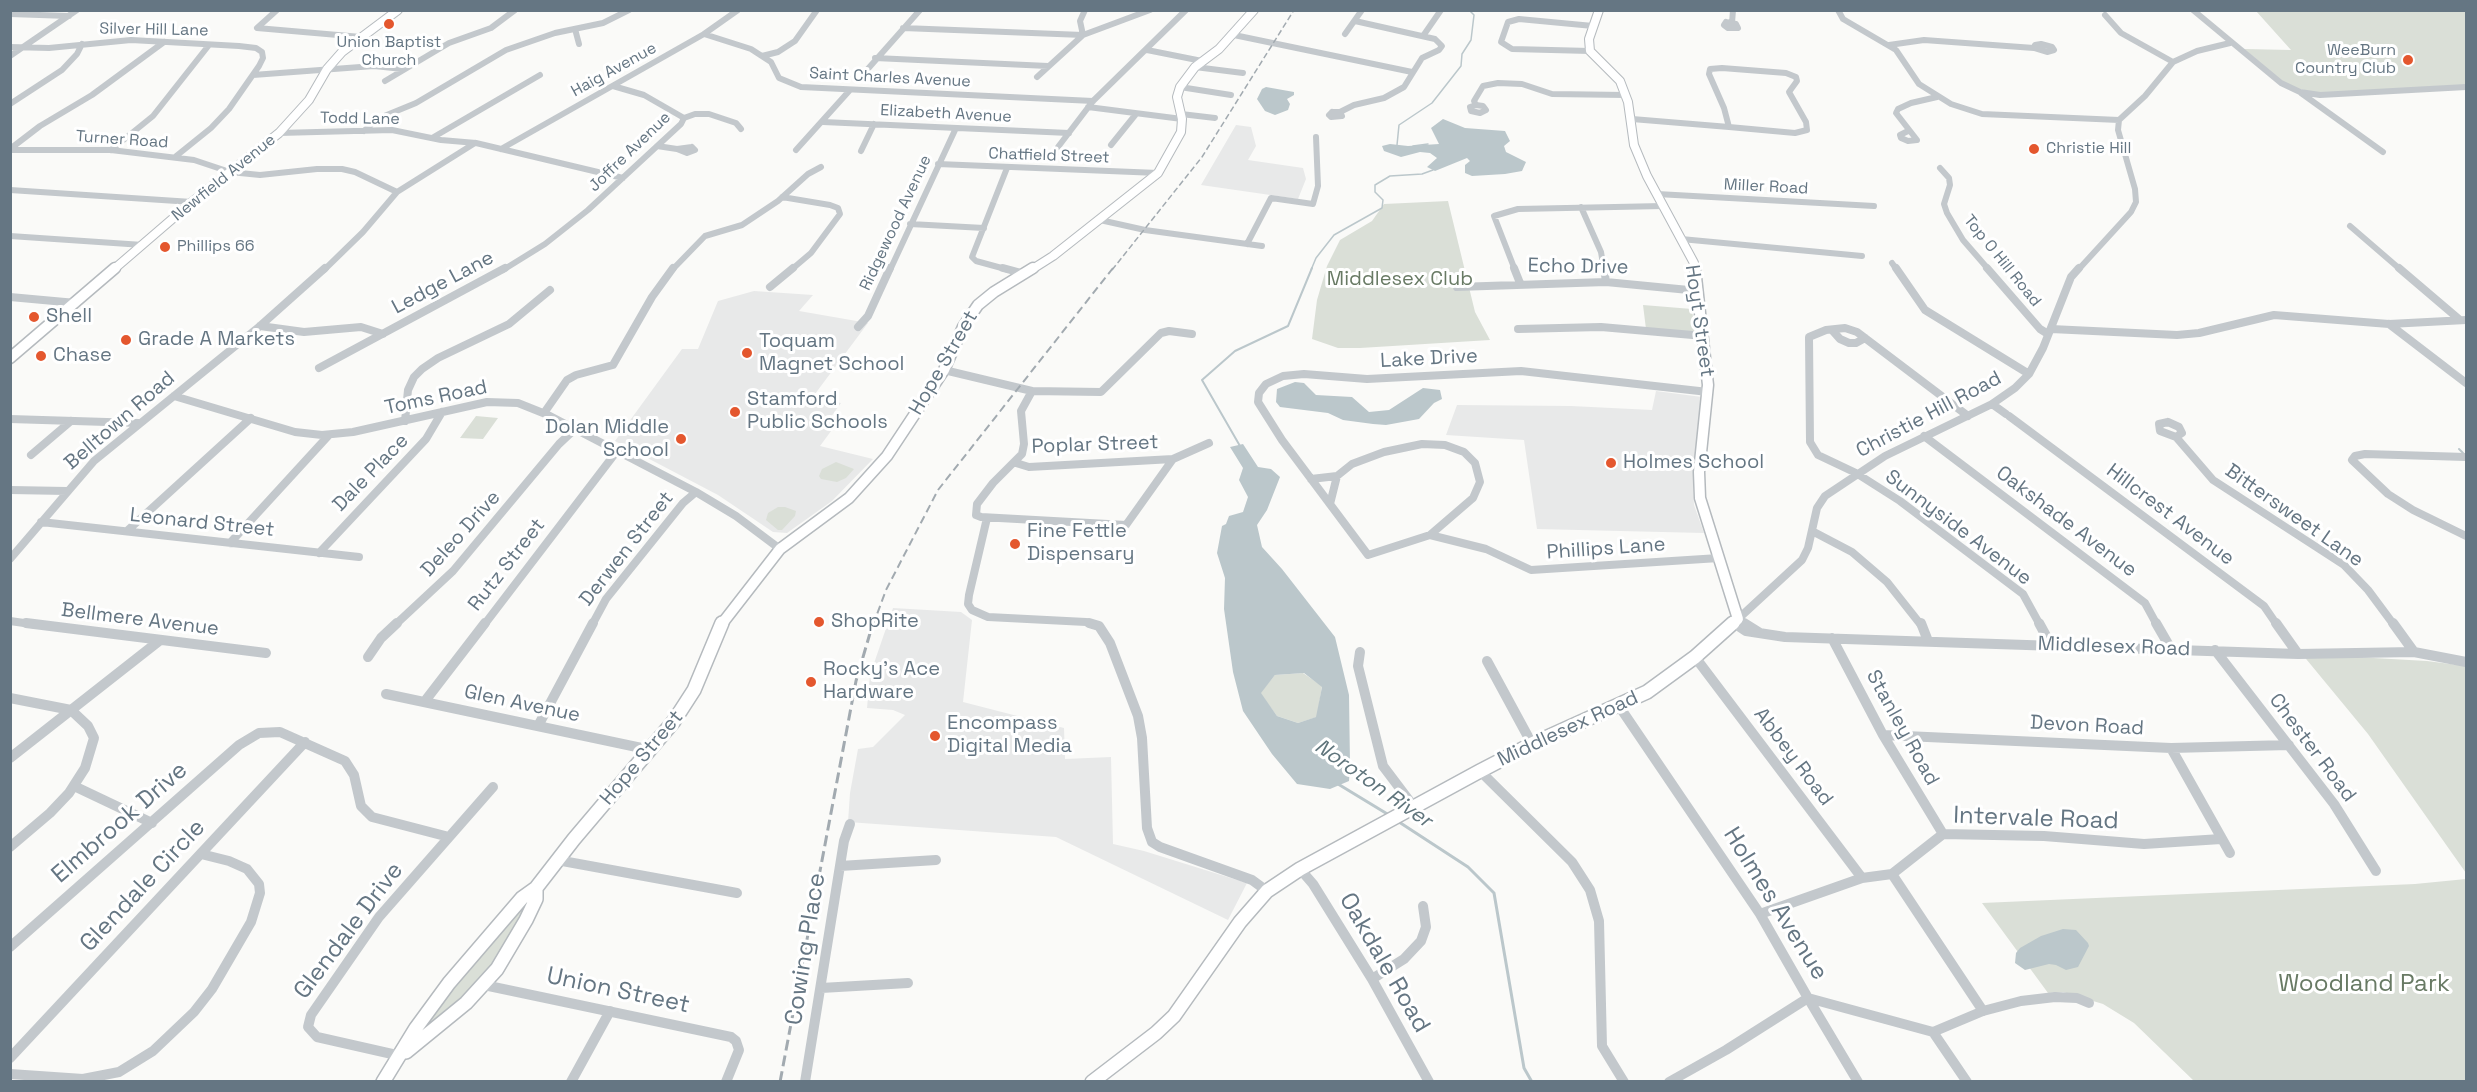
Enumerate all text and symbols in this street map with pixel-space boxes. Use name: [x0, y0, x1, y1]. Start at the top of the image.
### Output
marker: Union Baptist Church: [382, 17, 396, 31]
street label: Silver Hill Lane: [99, 19, 209, 41]
place label: Union Baptist Church: [337, 33, 441, 71]
street label: Haig Avenue: [568, 39, 660, 101]
place label: WeeBurn Country Club: [2295, 41, 2396, 79]
marker: WeeBurn Country Club: [2401, 53, 2415, 67]
street label: Saint Charles Avenue: [809, 64, 971, 92]
street label: Elizabeth Avenue: [880, 101, 1012, 127]
street label: Joffre Avenue: [585, 108, 675, 196]
street label: Todd Lane: [320, 109, 400, 129]
street label: Turner Road: [75, 127, 169, 153]
street label: Newfield Avenue: [168, 130, 280, 226]
place label: Christie Hill: [2046, 139, 2131, 159]
marker: Christie Hill: [2027, 142, 2041, 156]
street label: Chatfield Street: [988, 144, 1110, 168]
street label: Ridgewood Avenue: [856, 152, 936, 294]
street label: Miller Road: [1723, 175, 1809, 199]
street label: Top O Hill Road: [1959, 211, 2045, 311]
place label: Phillips 66: [177, 237, 255, 257]
marker: Phillips 66: [158, 240, 172, 254]
street label: Ledge Lane: [388, 246, 498, 320]
street label: Echo Drive: [1527, 254, 1629, 280]
street label: Hoyt Street: [1679, 263, 1719, 379]
park label: Middlesex Club: [1327, 268, 1473, 292]
place label: Shell: [46, 305, 92, 329]
street label: Hope Street: [904, 307, 984, 419]
marker: Shell: [27, 310, 41, 324]
place label: Grade A Markets: [138, 328, 295, 352]
place label: Toquam Magnet School: [759, 330, 905, 377]
marker: Grade A Markets: [119, 333, 133, 347]
place label: Chase: [53, 344, 112, 368]
street label: Lake Drive: [1380, 344, 1478, 374]
marker: Toquam Magnet School: [740, 346, 754, 360]
marker: Chase: [34, 349, 48, 363]
street label: Belltown Road: [60, 367, 180, 475]
street label: Christie Hill Road: [1852, 367, 2006, 463]
street label: Toms Road: [383, 375, 489, 421]
place label: Stamford Public Schools: [747, 388, 888, 435]
marker: Stamford Public Schools: [728, 405, 742, 419]
place label: Dolan Middle School: [545, 416, 669, 463]
street label: Dale Place: [328, 429, 414, 517]
street label: Poplar Street: [1031, 431, 1159, 459]
marker: Dolan Middle School: [674, 432, 688, 446]
place label: Holmes School: [1623, 451, 1764, 475]
marker: Holmes School: [1604, 456, 1618, 470]
street label: Hillcrest Avenue: [2101, 459, 2239, 571]
street label: Bittersweet Lane: [2220, 459, 2368, 573]
street label: Oakshade Avenue: [1991, 461, 2141, 583]
street label: Sunnyside Avenue: [1880, 465, 2036, 591]
street label: Deleo Drive: [416, 486, 506, 582]
street label: Derwen Street: [575, 487, 679, 611]
street label: Leonard Street: [129, 503, 275, 543]
street label: Rutz Street: [463, 514, 551, 616]
place label: Fine Fettle Dispensary: [1027, 520, 1134, 567]
street label: Phillips Lane: [1546, 533, 1666, 565]
marker: Fine Fettle Dispensary: [1008, 537, 1022, 551]
street label: Bellmere Avenue: [60, 598, 220, 642]
place label: ShopRite: [831, 610, 919, 634]
marker: ShopRite: [812, 615, 826, 629]
street label: Middlesex Road: [2037, 632, 2191, 662]
place label: Rocky's Ace Hardware: [823, 658, 940, 705]
street label: Stanley Road: [1860, 666, 1944, 790]
marker: Rocky's Ace Hardware: [804, 675, 818, 689]
street label: Glen Avenue: [462, 680, 582, 728]
street label: Middlesex Road: [1494, 686, 1642, 772]
street label: Chester Road: [2263, 689, 2361, 807]
street label: Abbey Road: [1748, 703, 1838, 811]
street label: Hope Street: [595, 706, 689, 810]
street label: Devon Road: [2029, 711, 2145, 741]
place label: Encompass Digital Media: [947, 712, 1072, 759]
marker: Encompass Digital Media: [928, 729, 942, 743]
water label: Noroton River: [1310, 734, 1436, 834]
street label: Elmbrook Drive: [46, 756, 194, 890]
street label: Intervale Road: [1953, 802, 2119, 836]
street label: Glendale Circle: [74, 814, 212, 958]
street label: Holmes Avenue: [1716, 822, 1834, 986]
street label: Glendale Drive: [288, 857, 410, 1005]
street label: Cowing Place: [780, 871, 832, 1027]
street label: Oakdale Road: [1332, 888, 1436, 1038]
street label: Union Street: [544, 962, 692, 1020]
park label: Woodland Park: [2278, 970, 2450, 998]

